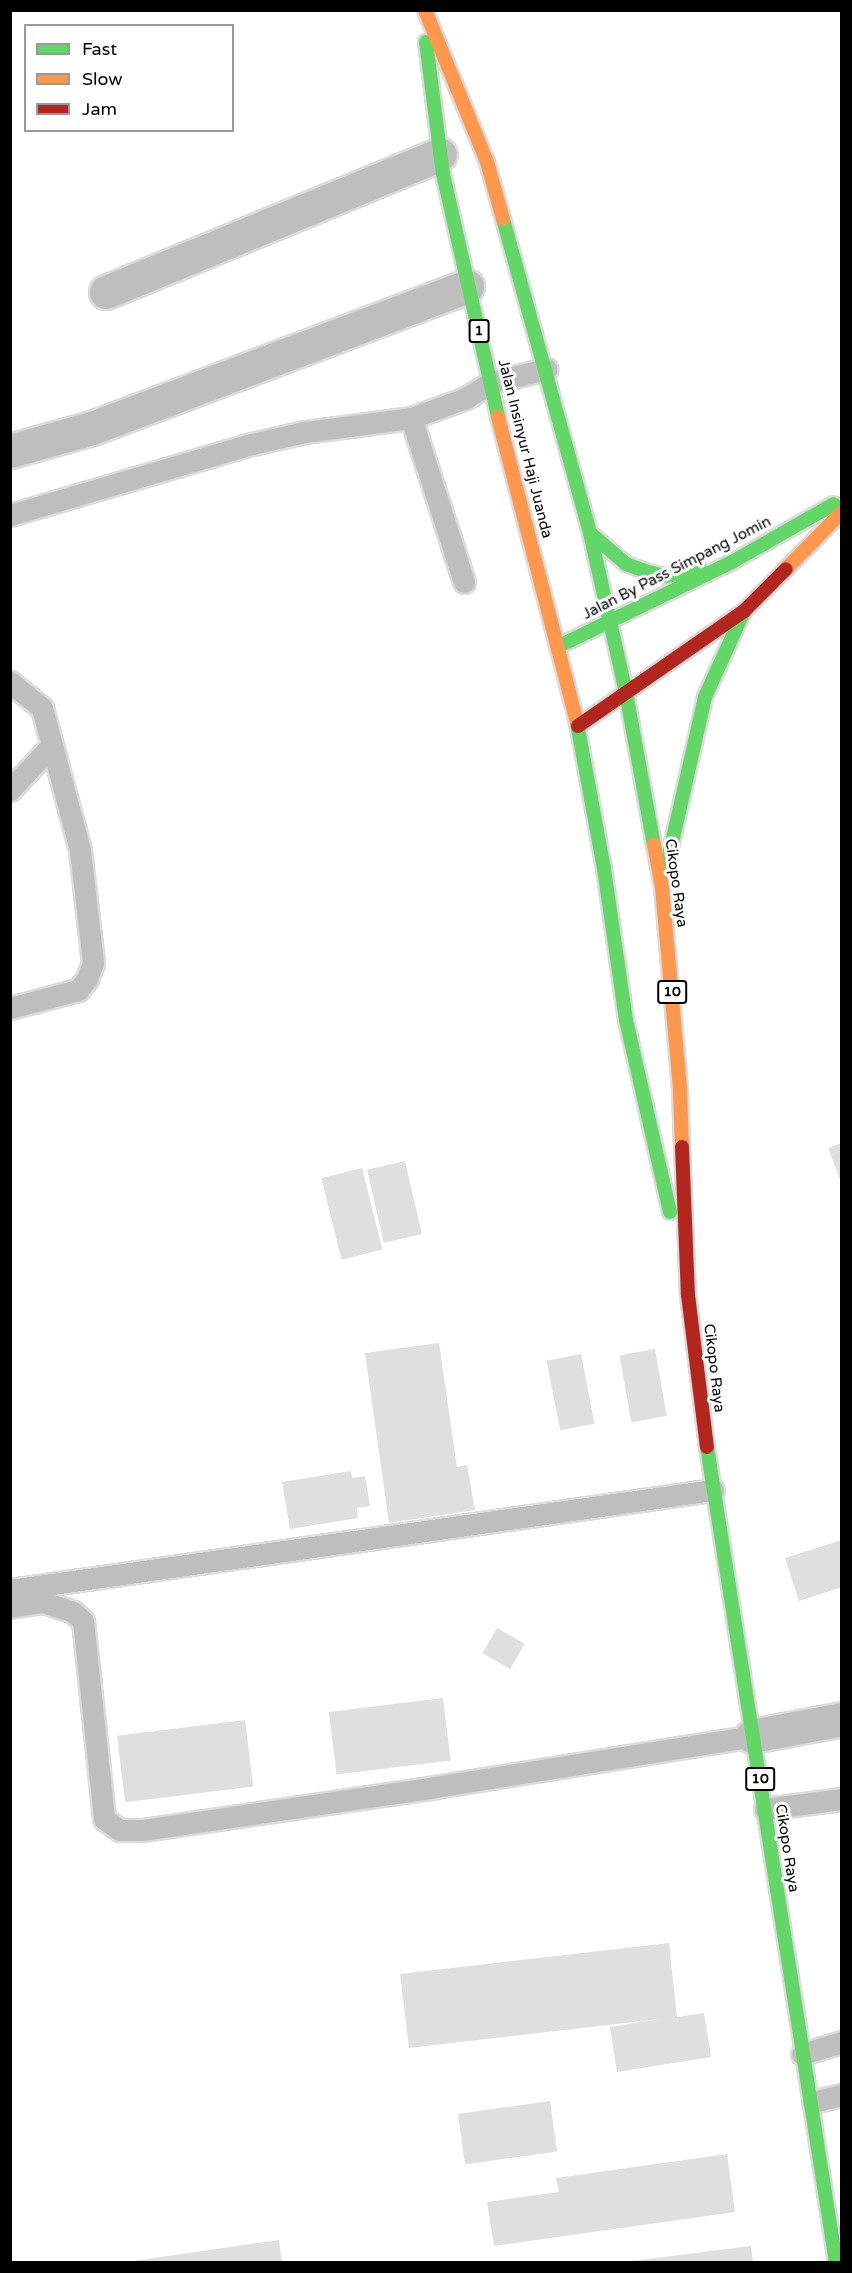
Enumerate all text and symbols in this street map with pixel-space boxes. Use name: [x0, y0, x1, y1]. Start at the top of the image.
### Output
legend: [24, 24, 234, 132]
text: Fast: [82, 38, 117, 60]
text: Slow: [82, 68, 123, 90]
text: Jam: [82, 98, 117, 120]
road number: 1: [468, 320, 490, 342]
street label: Jalan Insinyur Haji Juanda: [494, 358, 556, 540]
street label: Jalan By Pass Simpang Jomin: [580, 513, 774, 623]
street label: Cikopo Raya: [661, 838, 691, 928]
road number: 10: [657, 981, 687, 1003]
street label: Cikopo Raya: [700, 1323, 728, 1413]
road number: 10: [745, 1768, 775, 1790]
street label: Cikopo Raya: [771, 1803, 803, 1893]

